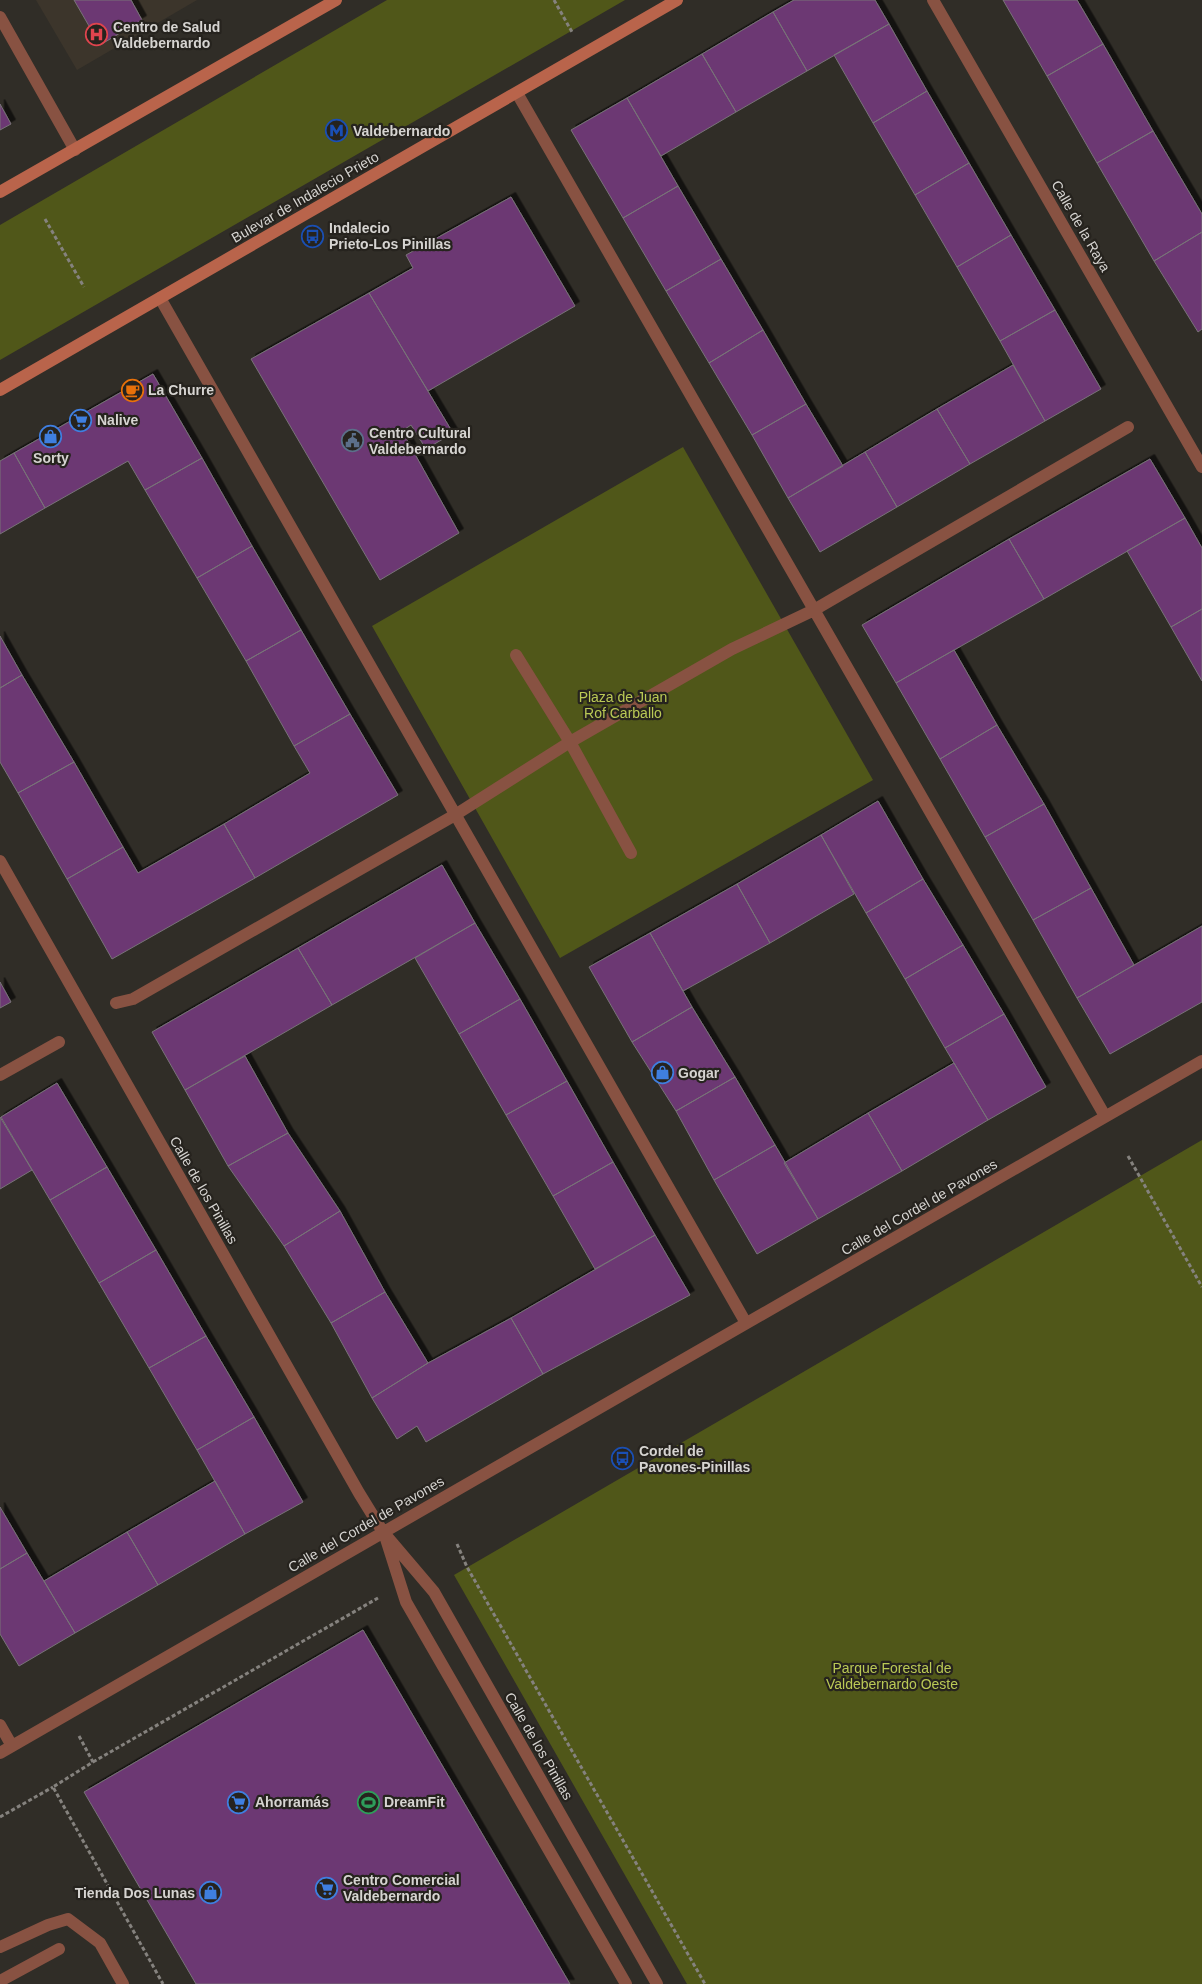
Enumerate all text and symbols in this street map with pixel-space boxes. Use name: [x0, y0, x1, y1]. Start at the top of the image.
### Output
place label: Centro de Salud Valdebernardo: [113, 19, 220, 51]
hospital icon: Centro de Salud Valdebernardo: [85, 23, 109, 47]
metro station icon: Valdebernardo: [325, 119, 349, 143]
place label: Valdebernardo: [353, 123, 450, 139]
street label: Bulevar de Indalecio Prieto: [229, 148, 382, 246]
street label: Calle de la Raya: [1048, 178, 1114, 275]
place label: Indalecio Prieto-Los Pinillas: [329, 220, 451, 252]
bus stop icon: Indalecio Prieto-Los Pinillas: [301, 224, 325, 248]
cafe icon: La Churre: [120, 378, 144, 402]
place label: La Churre: [148, 382, 214, 398]
supermarket icon: Nalive: [69, 408, 93, 432]
place label: Nalive: [97, 412, 138, 428]
shop icon: Sorty: [39, 424, 63, 448]
place label: Centro Cultural Valdebernardo: [369, 425, 471, 457]
public building icon: Centro Cultural Valdebernardo: [341, 429, 365, 453]
place label: Sorty: [33, 450, 69, 466]
park label: Plaza de Juan Rof Carballo: [579, 689, 667, 721]
shop icon: Gogar: [650, 1061, 674, 1085]
place label: Gogar: [678, 1065, 720, 1081]
street label: Calle de los Pinillas: [167, 1133, 241, 1247]
street label: Calle del Cordel de Pavones: [838, 1156, 1000, 1258]
place label: Cordel de Pavones-Pinillas: [639, 1443, 750, 1475]
bus stop icon: Cordel de Pavones-Pinillas: [611, 1447, 635, 1471]
street label: Calle del Cordel de Pavones: [285, 1473, 447, 1575]
park label: Parque Forestal de Valdebernardo Oeste: [826, 1660, 958, 1692]
street label: Calle de los Pinillas: [502, 1689, 576, 1803]
supermarket icon: Ahorramás: [227, 1790, 251, 1814]
sports icon: DreamFit: [356, 1790, 380, 1814]
place label: Ahorramás: [255, 1794, 329, 1810]
place label: DreamFit: [384, 1794, 445, 1810]
place label: Centro Comercial Valdebernardo: [343, 1872, 460, 1904]
supermarket icon: Centro Comercial Valdebernardo: [315, 1876, 339, 1900]
shop icon: Tienda Dos Lunas: [199, 1881, 223, 1905]
place label: Tienda Dos Lunas: [75, 1885, 195, 1901]

